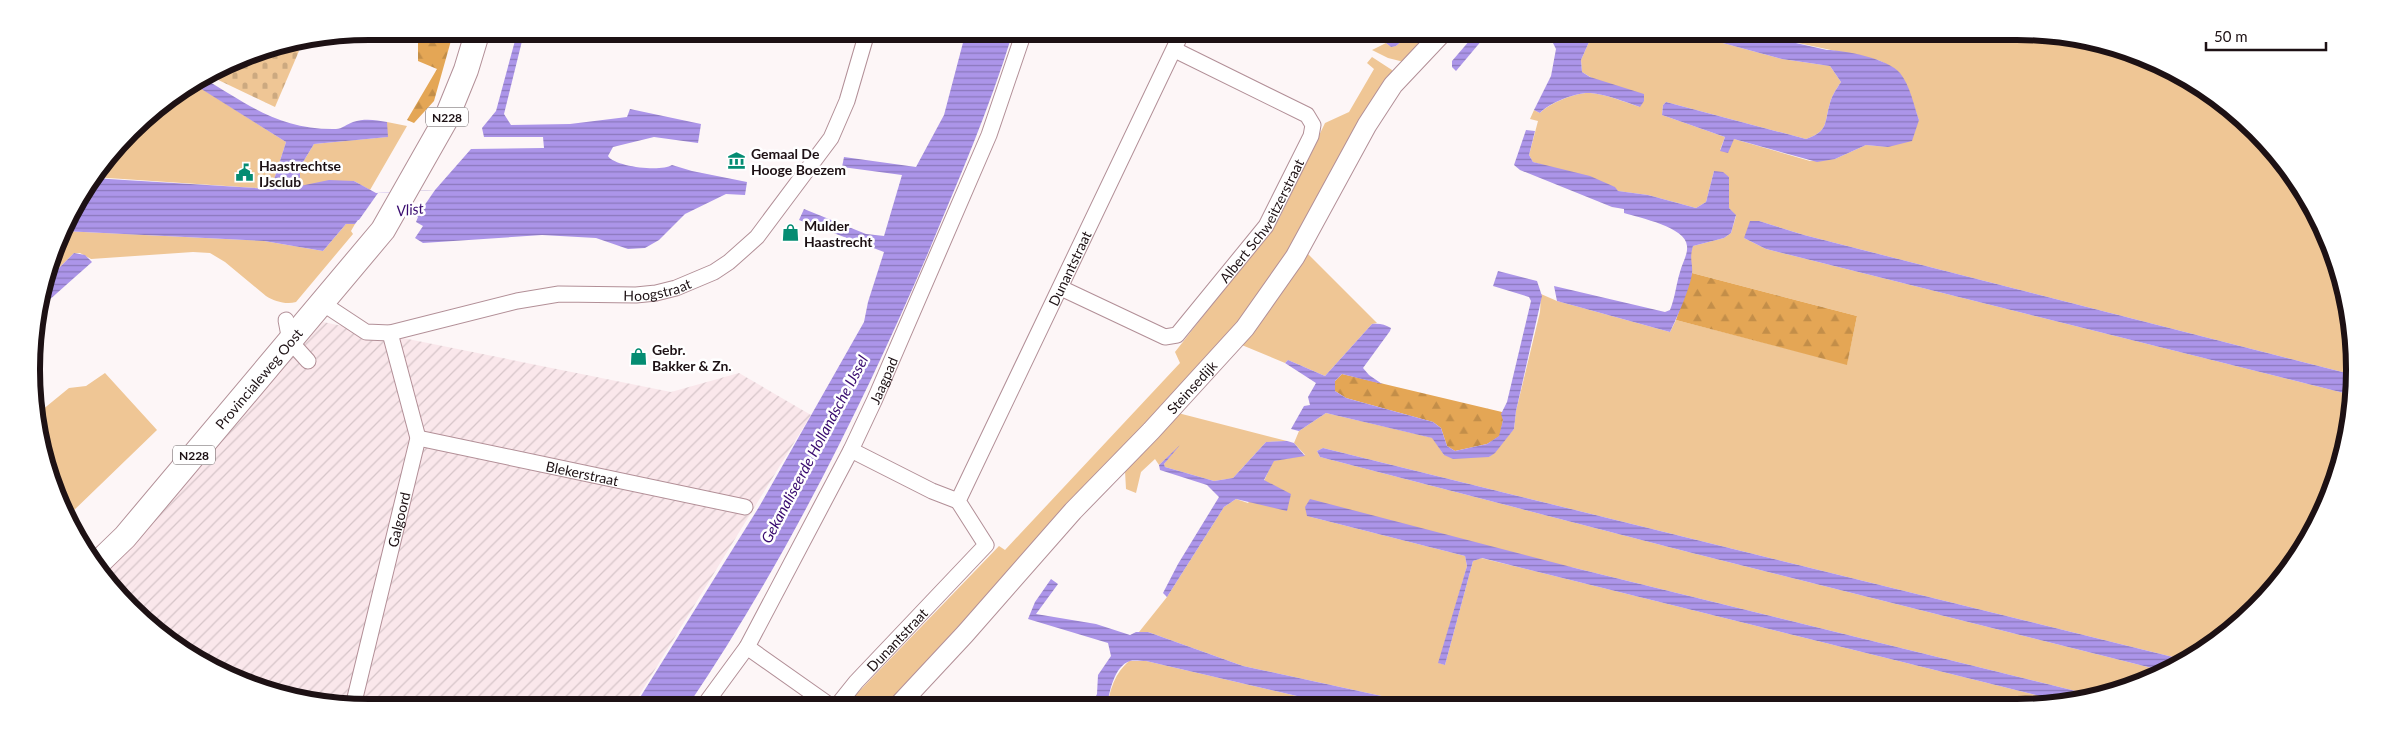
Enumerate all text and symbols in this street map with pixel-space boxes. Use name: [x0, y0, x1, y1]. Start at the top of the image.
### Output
scale bar: [2206, 20, 2326, 52]
text: 50 m: [2214, 27, 2248, 45]
road number: N228: [426, 108, 468, 126]
place label: Gemaal De Hooge Boezem: [751, 145, 846, 178]
museum icon: Gemaal De Hooge Boezem: [727, 151, 747, 171]
street label: Albert Schweitzerstraat: [1215, 156, 1307, 286]
place label: Haastrechtse IJsclub: [259, 157, 342, 190]
public building icon: Haastrechtse IJsclub: [235, 163, 255, 183]
water label: Vlist: [395, 199, 425, 219]
place label: Mulder Haastrecht: [804, 217, 873, 250]
shop icon: Mulder Haastrecht: [780, 223, 800, 243]
street label: Dunantstraat: [1044, 228, 1094, 308]
street label: Hoogstraat: [623, 274, 693, 304]
street label: Provincialeweg Oost: [211, 325, 305, 432]
place label: Gebr. Bakker & Zn.: [652, 341, 732, 374]
shop icon: Gebr. Bakker & Zn.: [628, 347, 648, 367]
water label: Gekanaliseerde Hollandsche IJssel: [757, 351, 872, 546]
street label: Jaagpad: [865, 354, 901, 407]
street label: Steinsedijk: [1163, 356, 1220, 417]
road number: N228: [173, 446, 215, 464]
street label: Blekerstraat: [545, 457, 620, 489]
street label: Galgoord: [383, 490, 413, 549]
street label: Dunantstraat: [863, 604, 931, 674]

